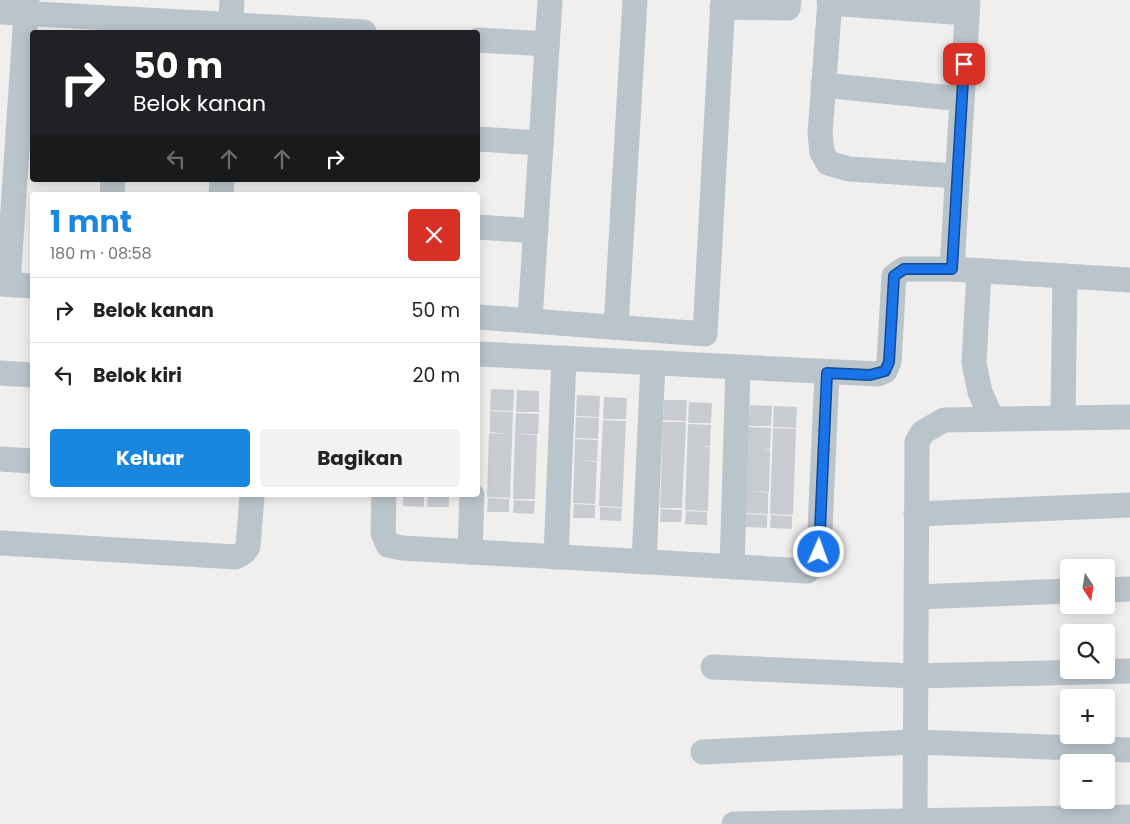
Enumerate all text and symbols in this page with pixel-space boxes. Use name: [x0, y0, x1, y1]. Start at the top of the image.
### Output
text: 50 m: [133, 41, 223, 90]
pin: [943, 43, 985, 85]
icon: right: [50, 50, 115, 115]
icon: arrive: [950, 50, 978, 78]
text: Belok kanan: [133, 88, 266, 119]
icon: left: [162, 145, 190, 173]
icon: ahead: [215, 145, 243, 173]
icon: ahead: [268, 145, 296, 173]
icon: right: [321, 145, 349, 173]
text: 1 mnt: [50, 200, 132, 243]
button: close: [408, 209, 460, 261]
text: 180 m · 08:58: [50, 242, 152, 265]
icon: right: [50, 296, 78, 324]
text: Belok kanan: [93, 297, 214, 324]
text: 50 m: [411, 297, 460, 324]
icon: left: [50, 361, 78, 389]
text: Belok kiri: [93, 362, 182, 389]
text: 20 m: [412, 362, 460, 389]
button: Keluar: [50, 429, 250, 487]
button: Bagikan: [260, 429, 460, 487]
position arrow: [792, 525, 844, 577]
north arrow: [1060, 559, 1115, 614]
map controls: [1060, 559, 1115, 809]
button: search: [1060, 624, 1115, 679]
button: +: [1060, 689, 1115, 744]
button: −: [1060, 754, 1115, 809]

